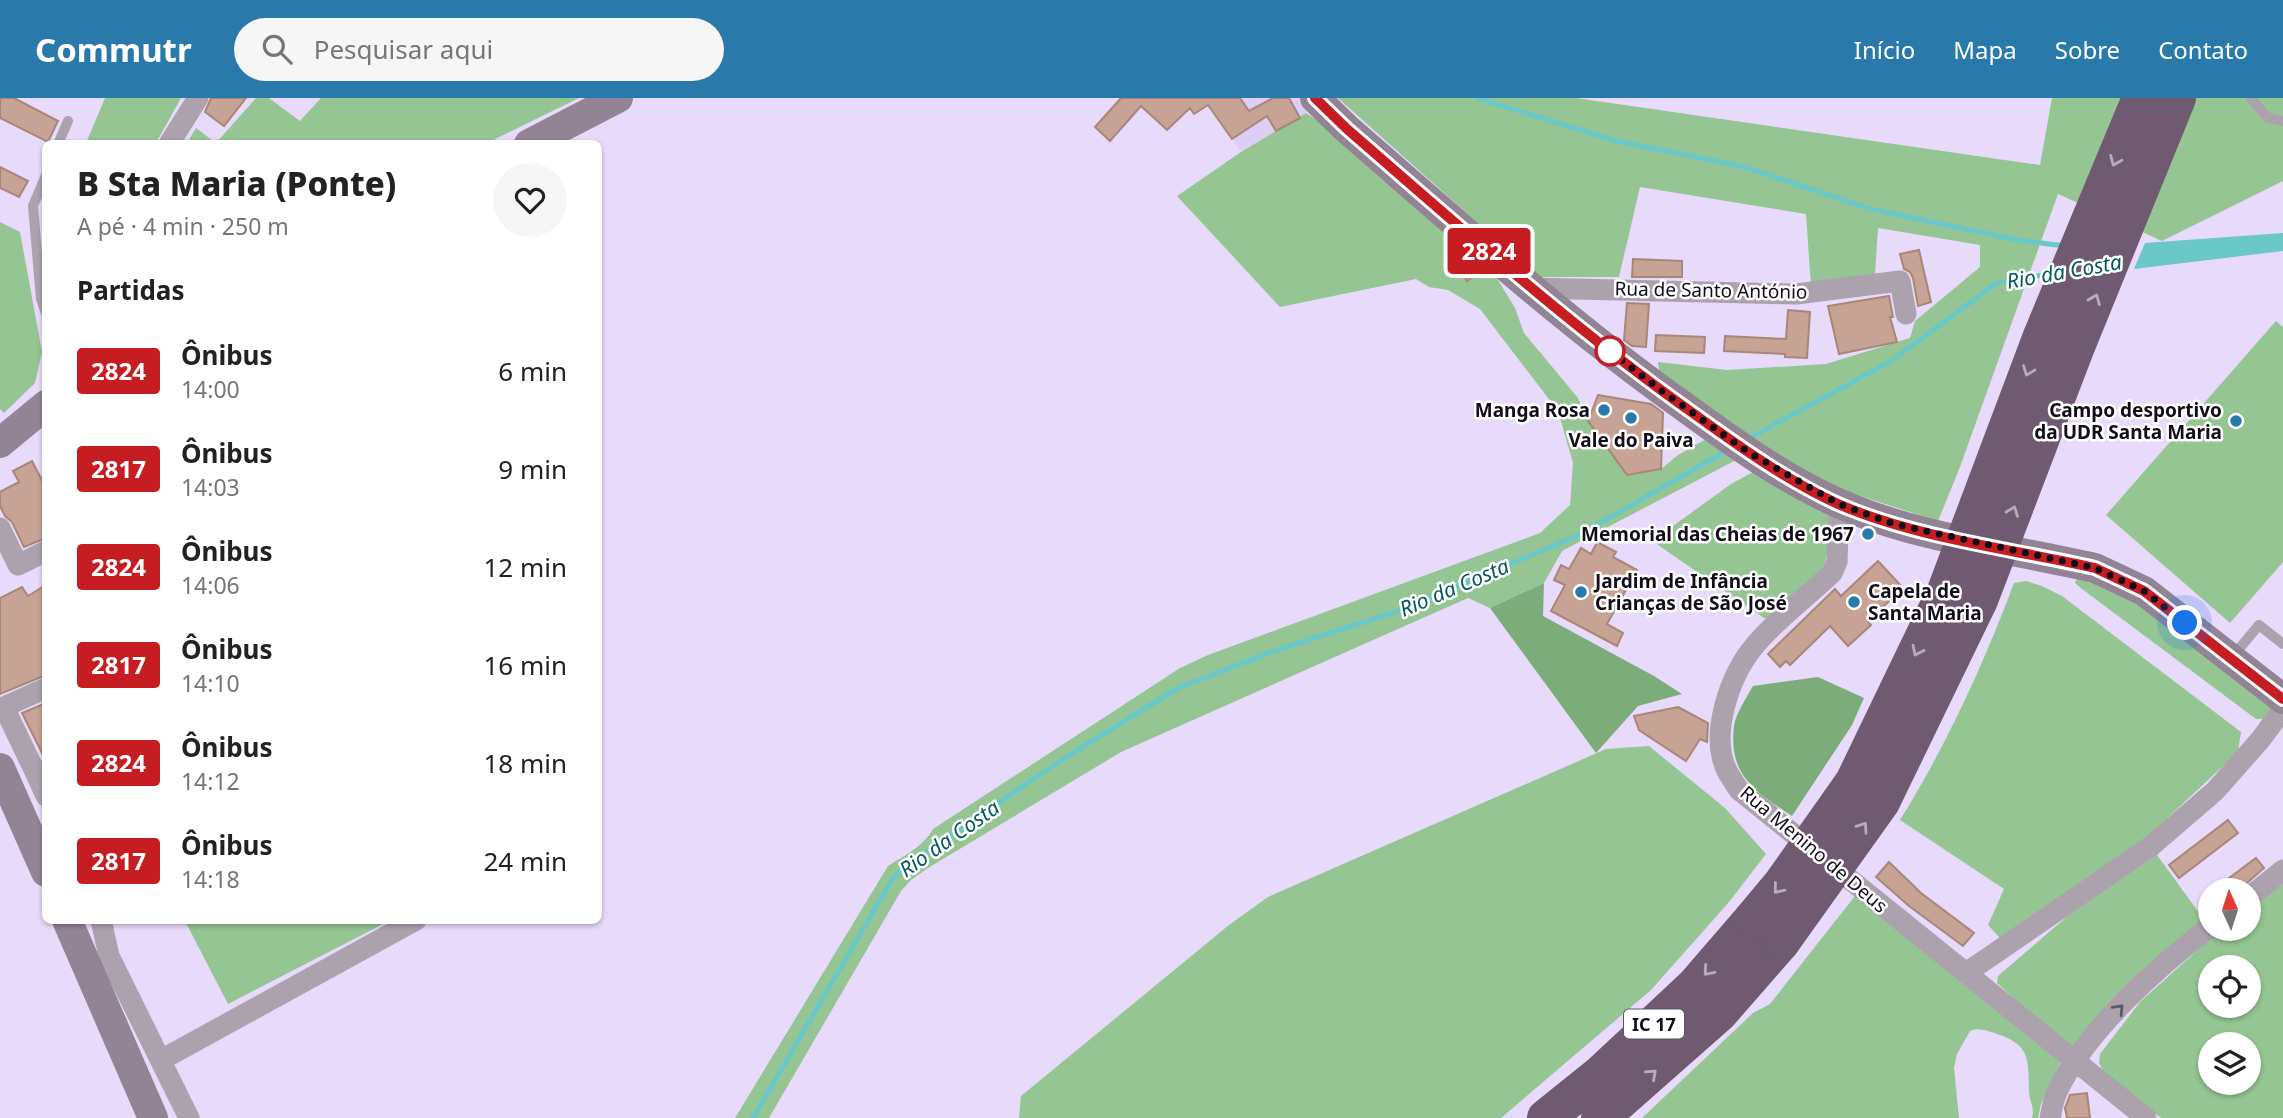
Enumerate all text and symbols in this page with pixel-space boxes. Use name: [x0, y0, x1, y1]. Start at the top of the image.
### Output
search box: [234, 18, 724, 81]
text: Commutr: [35, 27, 192, 72]
icon: search: [258, 30, 296, 68]
text: Pesquisar aqui: [314, 31, 493, 67]
text: Início: [1854, 33, 1915, 66]
text: Mapa: [1953, 33, 2017, 66]
text: Sobre: [2055, 33, 2120, 66]
text: Contato: [2158, 33, 2248, 66]
one-way arrow: [2109, 154, 2123, 166]
text: B Sta Maria (Ponte): [77, 161, 396, 206]
button: heart: [493, 163, 567, 237]
text: A pé · 4 min · 250 m: [77, 210, 289, 242]
line badge: 2824: [1440, 228, 1538, 274]
text: 2824: [1462, 234, 1516, 267]
water label: Rio da Costa: [2004, 247, 2124, 295]
text: Partidas: [77, 272, 184, 308]
street label: Rua de Santo António: [1614, 275, 1808, 305]
one-way arrow: [2087, 294, 2101, 306]
unlabelled marker: [1595, 336, 1625, 366]
text: Ônibus: [181, 337, 273, 373]
text: 6 min: [498, 353, 567, 389]
text: 2824: [91, 354, 146, 387]
one-way arrow: [2023, 365, 2037, 377]
text: 14:00: [181, 373, 240, 405]
place label: Manga Rosa: [1475, 397, 1590, 423]
place label: Campo desportivo da UDR Santa Maria: [2034, 397, 2222, 445]
marker: Manga Rosa: [1596, 402, 1612, 418]
marker: Vale do Paiva: [1623, 410, 1639, 426]
marker: Campo desportivo da UDR Santa Maria: [2228, 413, 2244, 429]
place label: Vale do Paiva: [1568, 427, 1694, 453]
text: Ônibus: [181, 435, 273, 471]
text: 9 min: [498, 451, 567, 487]
text: 2817: [91, 452, 146, 485]
text: 14:03: [181, 471, 240, 503]
one-way arrow: [2005, 506, 2019, 518]
place label: Memorial das Cheias de 1967: [1581, 521, 1854, 547]
marker: Memorial das Cheias de 1967: [1860, 526, 1876, 542]
text: Ônibus: [181, 533, 273, 569]
text: 12 min: [483, 549, 567, 585]
text: 2824: [91, 550, 146, 583]
water label: Rio da Costa: [1395, 551, 1513, 623]
place label: Jardim de Infância Crianças de São José: [1593, 568, 1787, 616]
text: 14:06: [181, 569, 240, 601]
place label: Capela de Santa Maria: [1868, 578, 1982, 626]
marker: Jardim de Infância Crianças de São José: [1573, 584, 1589, 600]
marker: Capela de Santa Maria: [1846, 594, 1862, 610]
your location: [2167, 605, 2202, 640]
text: Ônibus: [181, 631, 273, 667]
one-way arrow: [1912, 644, 1926, 656]
text: 16 min: [483, 647, 567, 683]
text: 2817: [91, 648, 146, 681]
text: 14:10: [181, 667, 240, 699]
text: Ônibus: [181, 729, 273, 765]
text: 18 min: [483, 745, 567, 781]
text: 2824: [91, 746, 146, 779]
text: 14:12: [181, 765, 240, 797]
street label: Rua Menino de Deus: [1735, 780, 1893, 918]
water label: Rio da Costa: [893, 793, 1005, 883]
one-way arrow: [1855, 822, 1867, 835]
text: Ônibus: [181, 827, 273, 863]
text: 24 min: [483, 843, 567, 879]
text: 2817: [91, 844, 146, 877]
text: 14:18: [181, 863, 240, 895]
north arrow: [2198, 878, 2261, 942]
map controls: [2198, 878, 2261, 1095]
one-way arrow: [1774, 880, 1786, 893]
button: locate: [2198, 955, 2261, 1018]
one-way arrow: [1703, 963, 1716, 976]
one-way arrow: [2111, 1004, 2124, 1017]
road number: IC 17: [1624, 1009, 1684, 1038]
button: layers: [2198, 1032, 2261, 1095]
one-way arrow: [1643, 1069, 1656, 1082]

